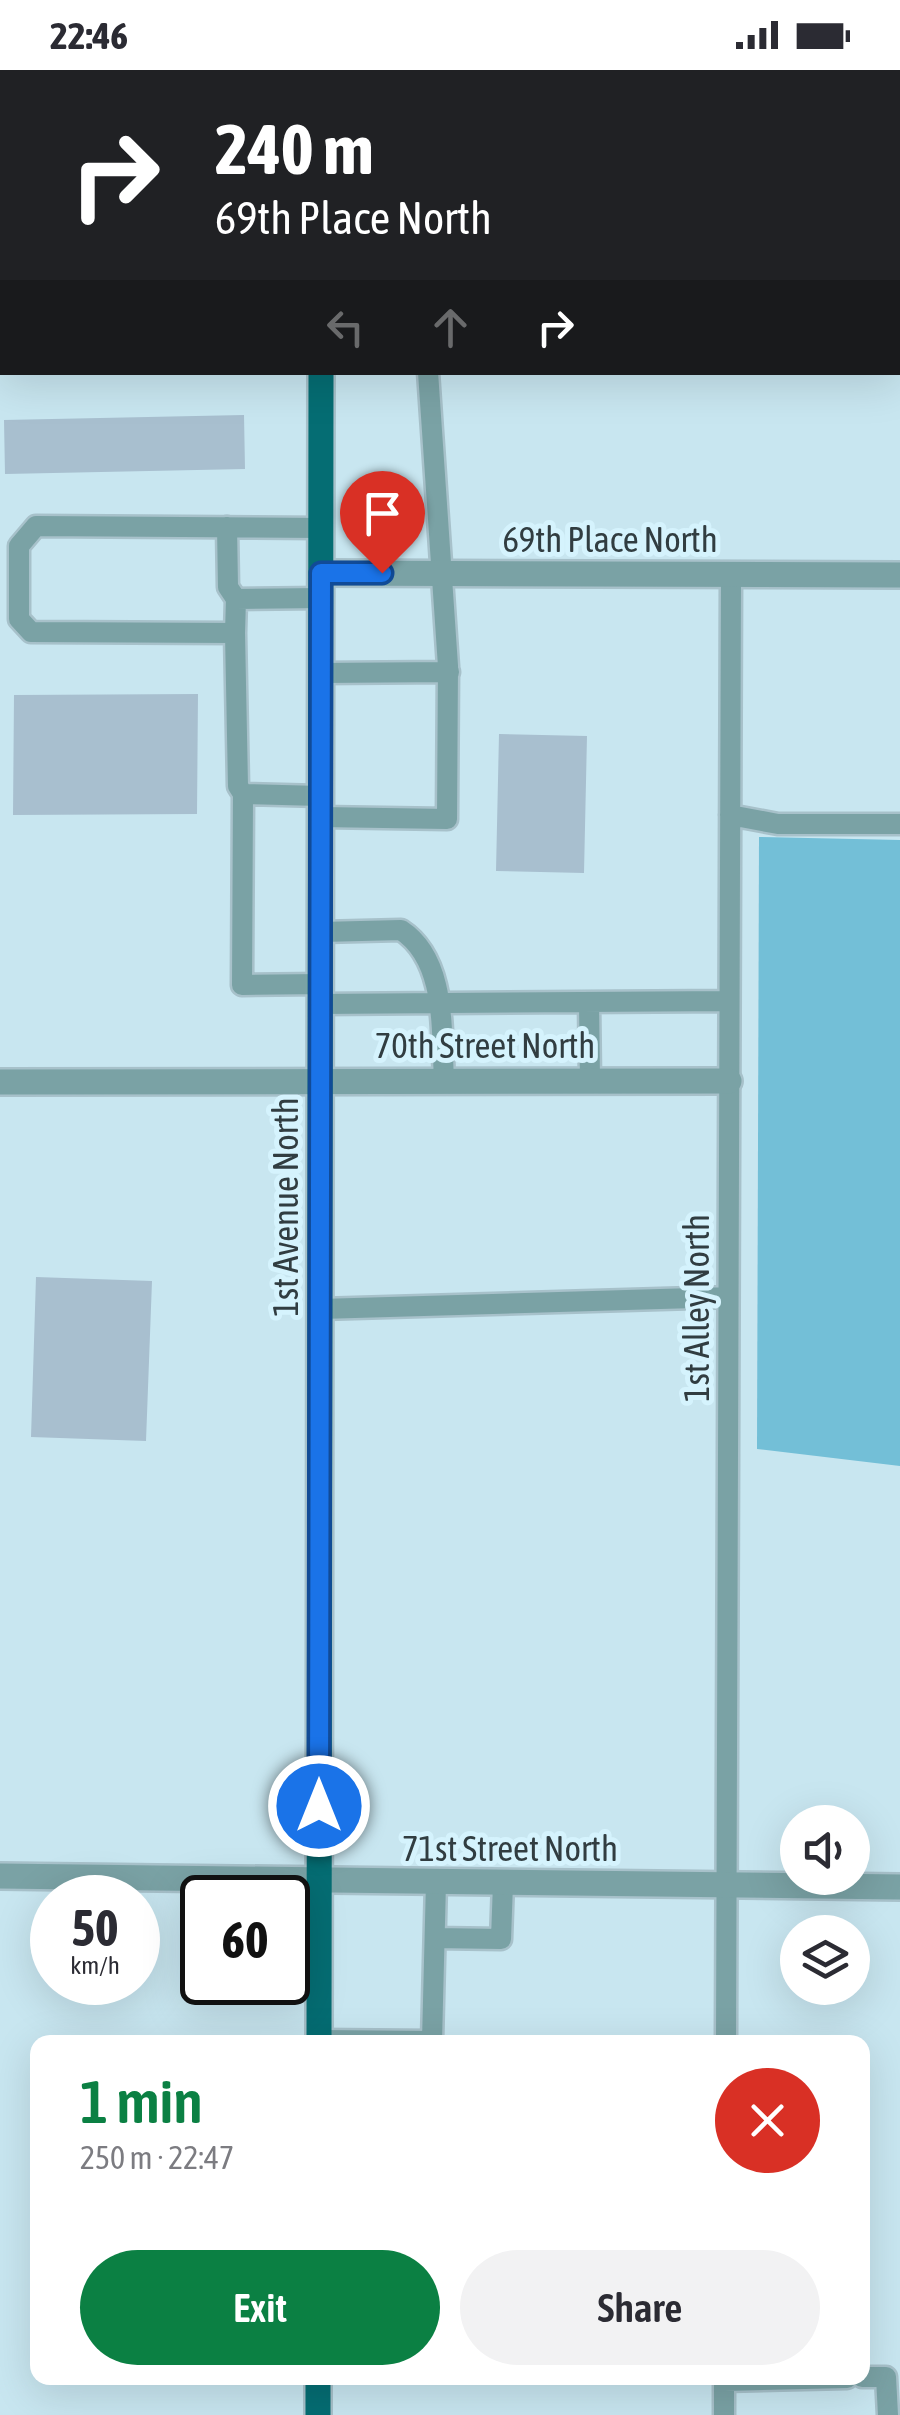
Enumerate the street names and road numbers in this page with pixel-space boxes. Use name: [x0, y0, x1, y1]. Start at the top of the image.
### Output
street label: 69th Place North: [502, 519, 718, 559]
street label: 70th Street North: [375, 1025, 595, 1065]
street label: 1st Avenue North: [265, 1097, 305, 1317]
street label: 1st Alley North: [676, 1214, 716, 1402]
street label: 71st Street North: [402, 1828, 618, 1868]

